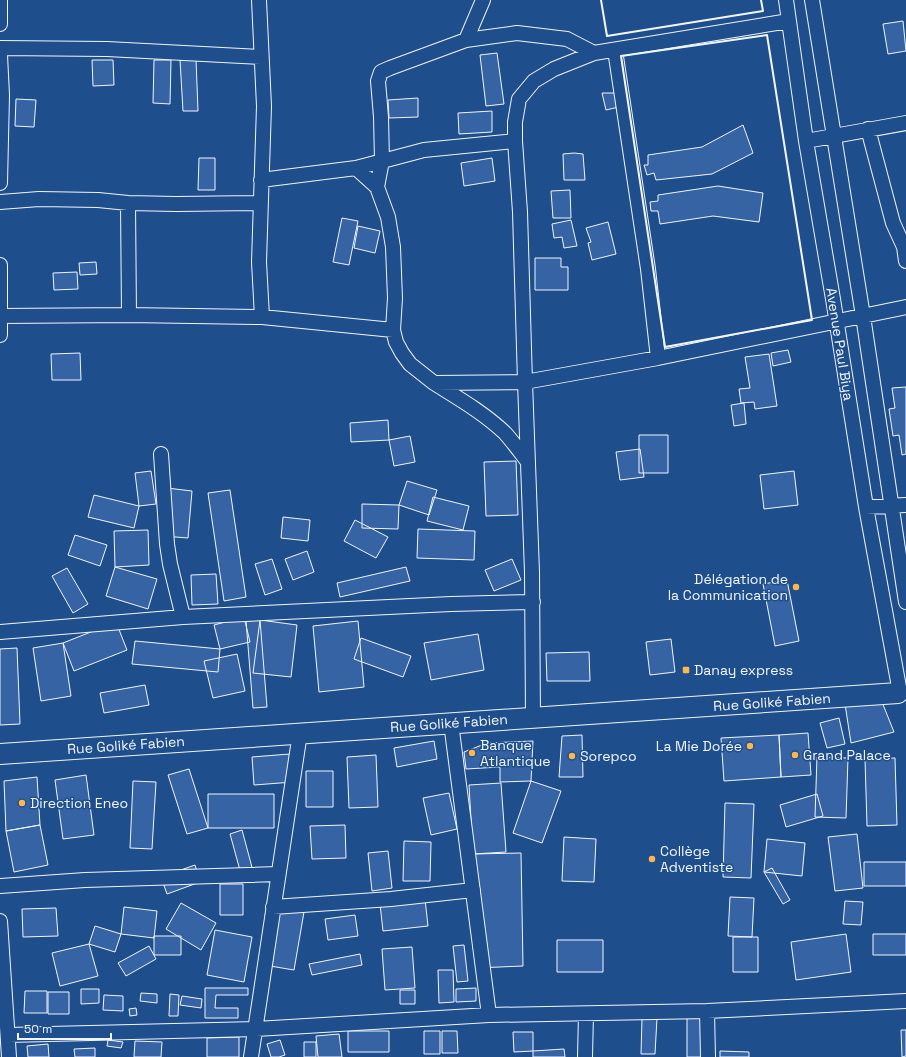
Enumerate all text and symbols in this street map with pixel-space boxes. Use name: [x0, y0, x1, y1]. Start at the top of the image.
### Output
street label: Avenue Paul Biya: [822, 286, 858, 402]
place label: Délégation de la Communication: [668, 570, 788, 604]
marker: Délégation de la Communication: [791, 582, 801, 592]
place label: Danay express: [694, 661, 793, 679]
marker: Danay express: [681, 665, 691, 675]
street label: Rue Goliké Fabien: [713, 689, 831, 715]
street label: Rue Goliké Fabien: [390, 710, 508, 736]
street label: Rue Goliké Fabien: [67, 732, 185, 758]
place label: Banque Atlantique: [480, 736, 551, 770]
place label: La Mie Dorée: [656, 737, 742, 755]
marker: La Mie Dorée: [745, 741, 755, 751]
place label: Grand Palace: [803, 746, 891, 764]
place label: Sorepco: [580, 747, 637, 765]
marker: Banque Atlantique: [467, 748, 477, 758]
marker: Grand Palace: [790, 750, 800, 760]
marker: Sorepco: [567, 751, 577, 761]
place label: Direction Eneo: [30, 794, 128, 812]
marker: Direction Eneo: [17, 798, 27, 808]
place label: Collège Adventiste: [660, 842, 733, 876]
marker: Collège Adventiste: [647, 854, 657, 864]
scale bar: [18, 1015, 111, 1041]
text: 50 m: [24, 1021, 52, 1037]

